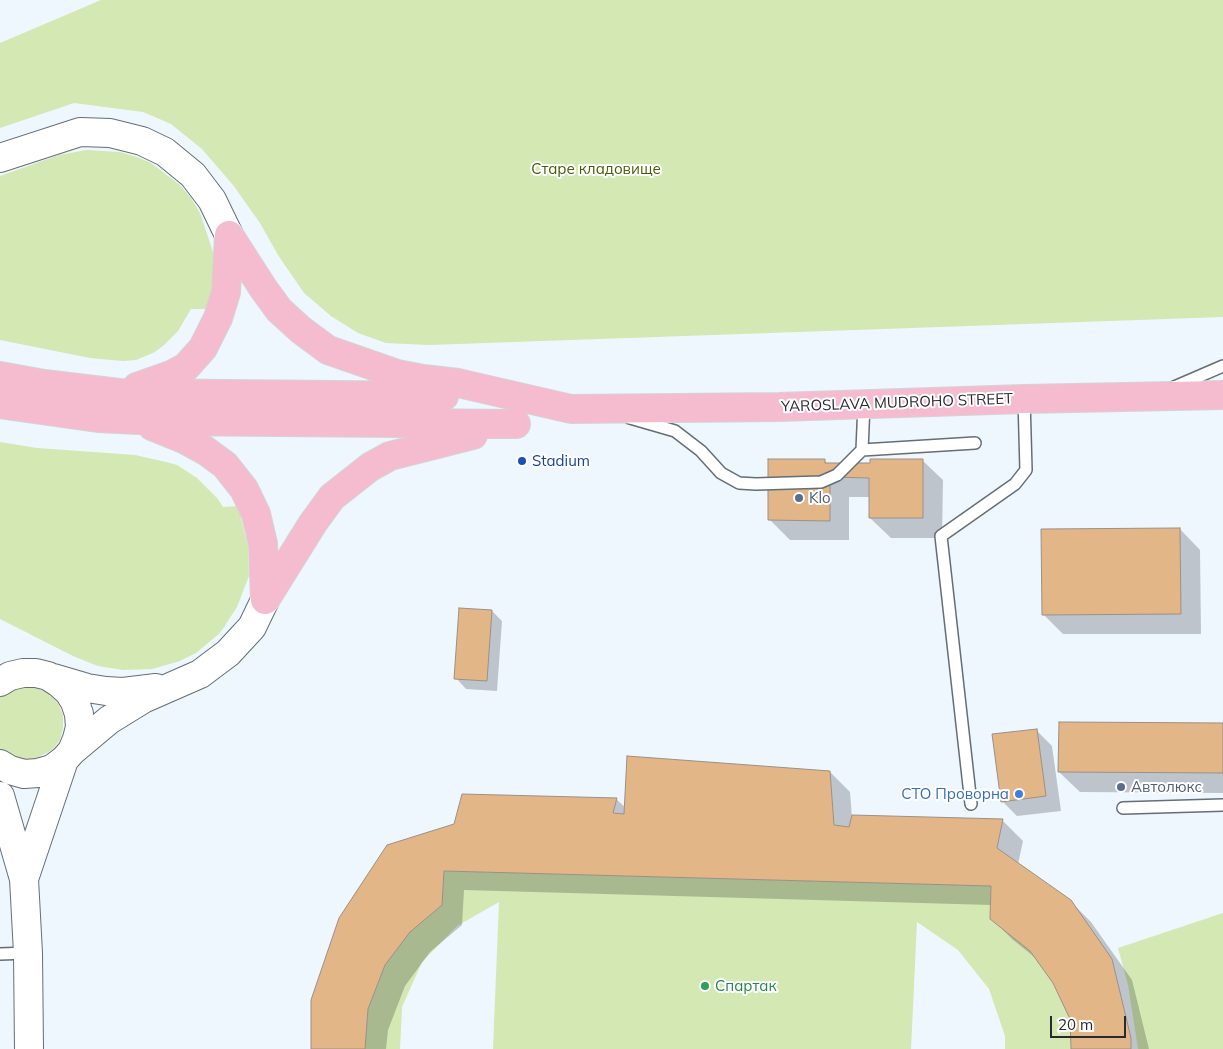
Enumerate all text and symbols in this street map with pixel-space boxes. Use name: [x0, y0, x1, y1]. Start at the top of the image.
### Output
park label: Старе кладовище: [531, 160, 661, 178]
street label: YAROSLAVA MUDROHO STREET: [781, 390, 1013, 416]
place label: Stadium: [532, 452, 590, 470]
marker: Stadium: [516, 455, 528, 467]
place label: Klo: [809, 489, 831, 507]
marker: Klo: [793, 492, 805, 504]
place label: Автолюкс: [1131, 778, 1202, 796]
marker: Автолюкс: [1115, 781, 1127, 793]
place label: СТО Проворна: [901, 785, 1009, 803]
marker: СТО Проворна: [1013, 788, 1025, 800]
place label: Спартак: [715, 977, 777, 995]
marker: Спартак: [699, 980, 711, 992]
scale bar: [1053, 1006, 1129, 1038]
text: 20 m: [1058, 1015, 1093, 1034]

